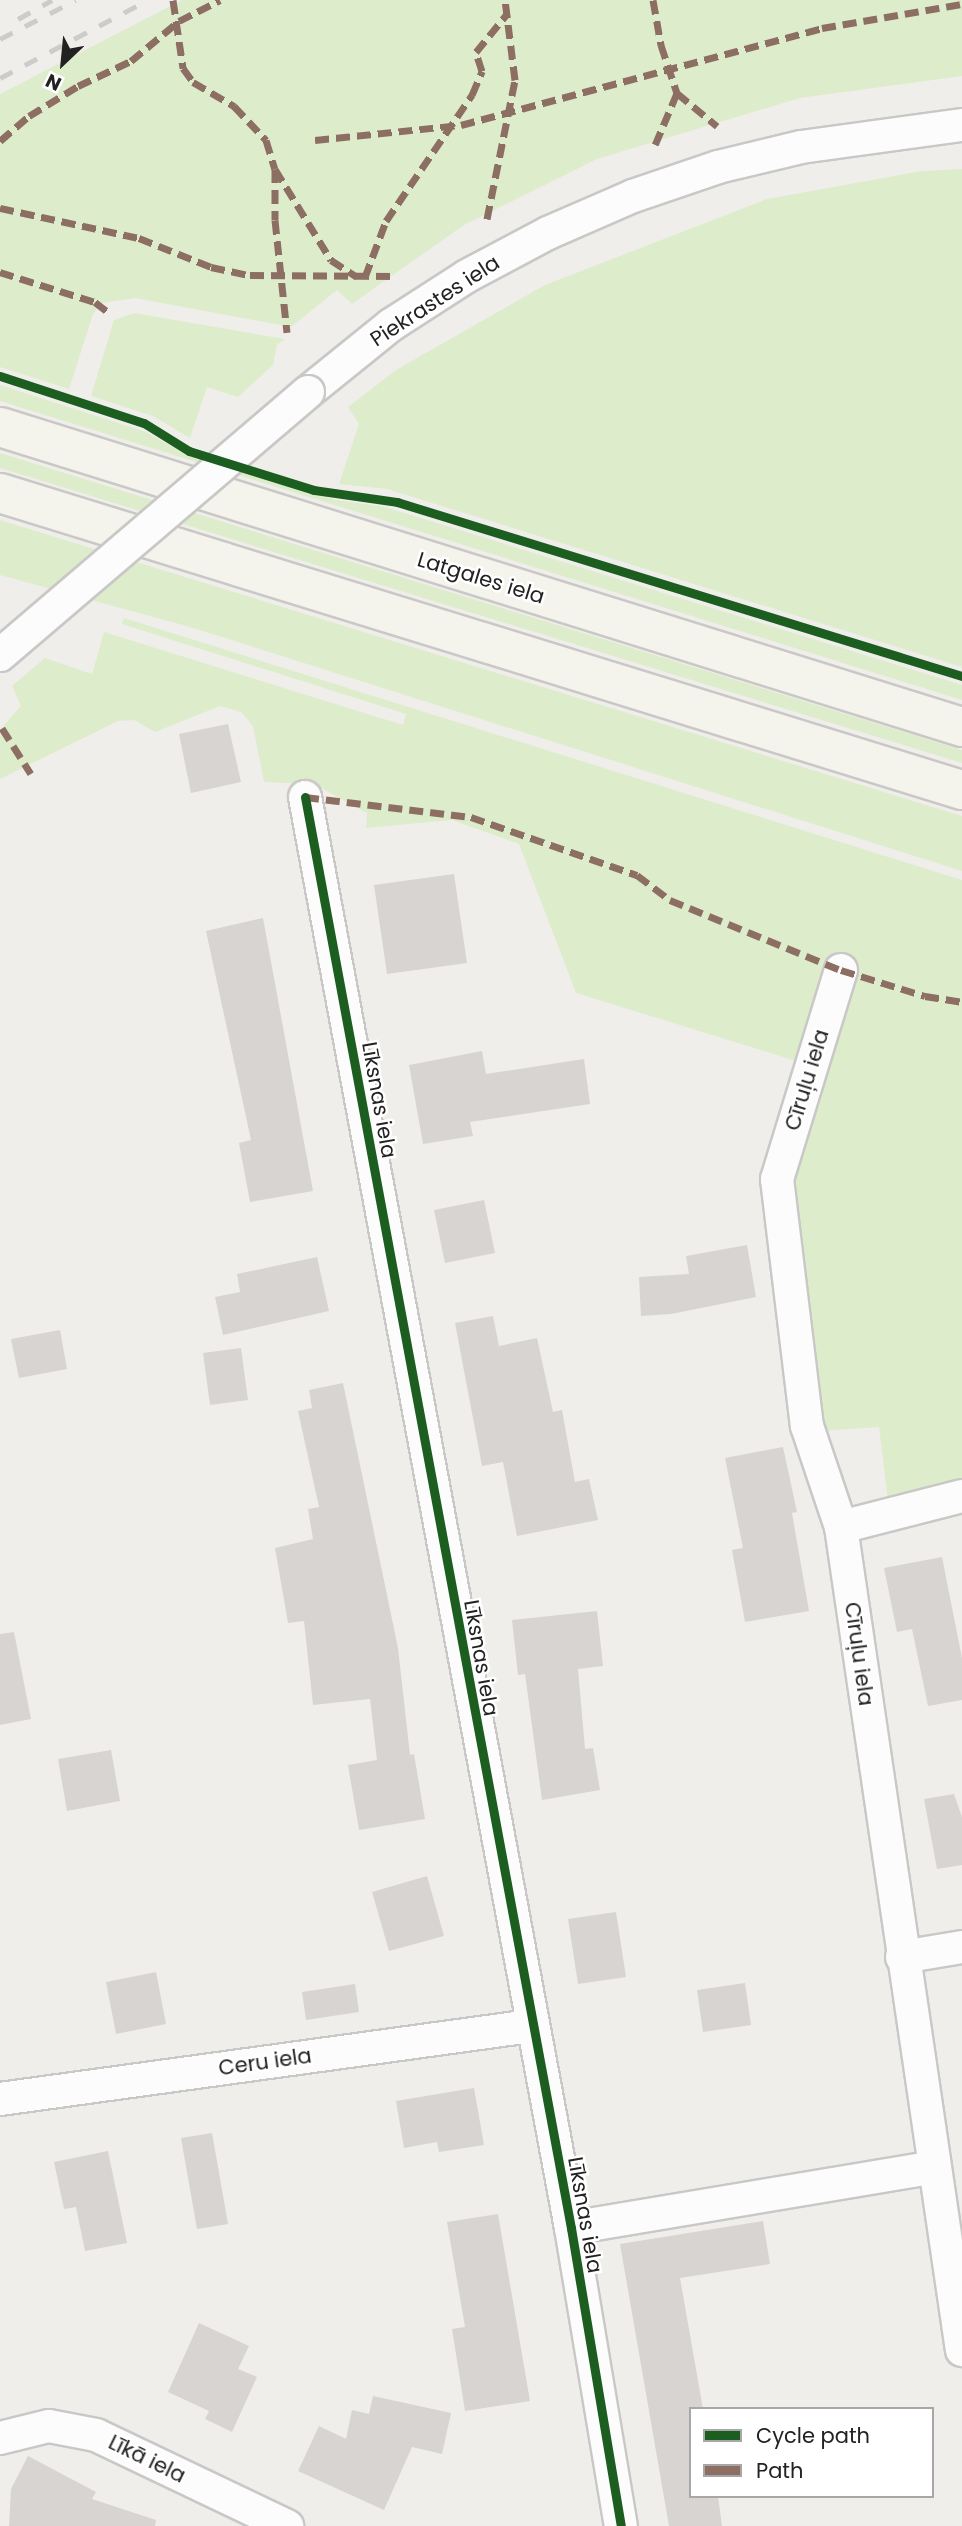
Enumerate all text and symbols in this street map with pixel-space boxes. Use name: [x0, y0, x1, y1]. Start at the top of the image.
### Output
north arrow: [28, 28, 98, 98]
text: N: [41, 67, 66, 98]
street label: Piekrastes iela: [366, 250, 504, 352]
street label: Latgales iela: [414, 547, 548, 609]
street label: Cīruļu iela: [780, 1026, 834, 1134]
street label: Līksnas iela: [356, 1040, 402, 1160]
street label: Līksnas iela: [458, 1598, 504, 1718]
street label: Cīruļu iela: [839, 1601, 879, 1707]
street label: Ceru iela: [217, 2043, 313, 2081]
street label: Līksnas iela: [562, 2155, 608, 2275]
legend: [689, 2407, 934, 2498]
text: Cycle path: [756, 2421, 870, 2450]
street label: Līkā iela: [104, 2430, 190, 2488]
text: Path: [756, 2456, 803, 2485]

